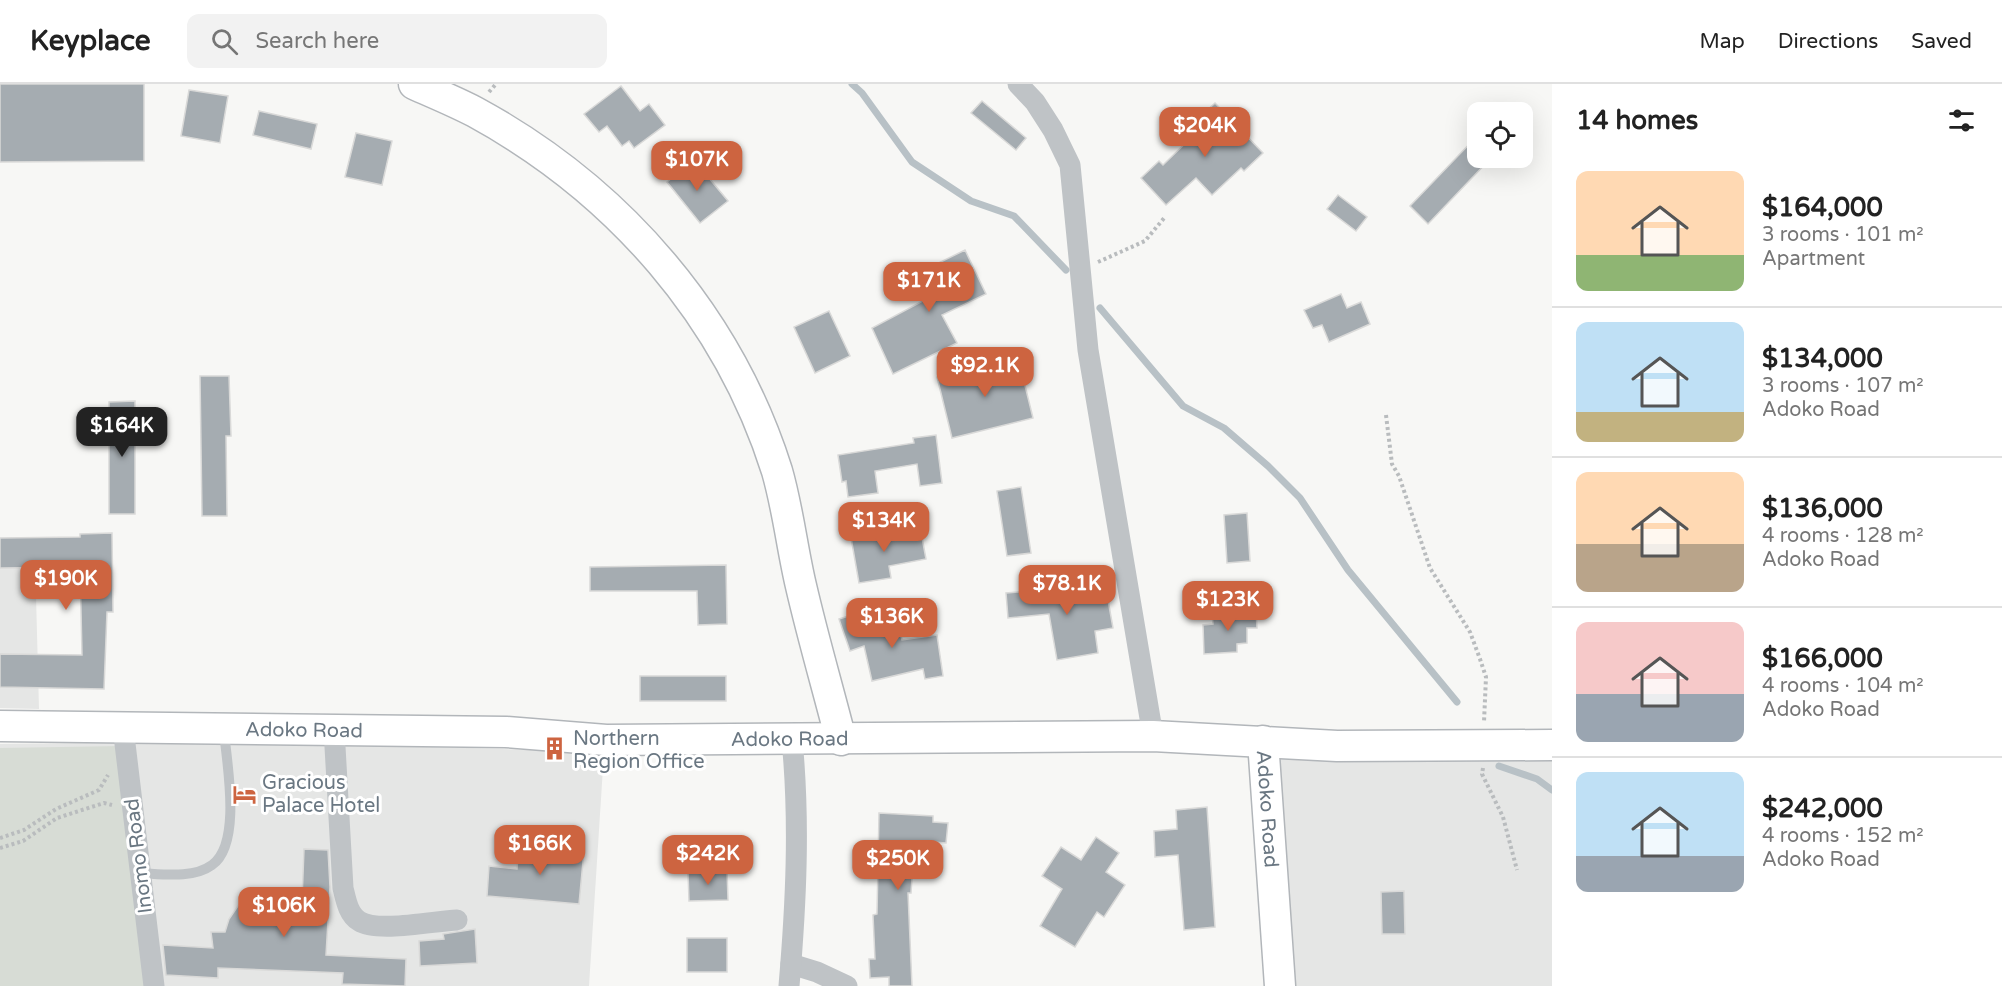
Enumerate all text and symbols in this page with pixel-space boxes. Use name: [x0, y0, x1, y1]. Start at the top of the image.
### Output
search box: [187, 14, 607, 68]
text: Keyplace: [30, 24, 151, 58]
icon: search: [208, 25, 241, 58]
text: Search here: [256, 28, 379, 54]
text: Map: [1699, 29, 1745, 54]
text: Directions: [1778, 29, 1878, 54]
text: Saved: [1911, 29, 1972, 54]
map controls: [1467, 102, 1533, 168]
button: locate: [1467, 102, 1533, 168]
icon: filters: [1945, 104, 1978, 137]
text: 14 homes: [1576, 105, 1698, 136]
pin: $204K: [1163, 107, 1247, 158]
text: $204K: [1173, 114, 1237, 138]
pin: $107K: [655, 141, 739, 192]
text: $107K: [665, 148, 729, 172]
text: $164,000: [1762, 192, 1883, 223]
icon: home: [1624, 195, 1696, 267]
text: 3 rooms · 101 m²: [1762, 223, 1924, 247]
text: Apartment: [1762, 247, 1865, 271]
pin: $171K: [887, 262, 971, 313]
text: $171K: [897, 269, 961, 293]
text: $134,000: [1762, 343, 1883, 374]
icon: home: [1624, 346, 1696, 418]
pin: $92.1K: [936, 347, 1034, 398]
text: $92.1K: [951, 354, 1019, 378]
text: 3 rooms · 107 m²: [1762, 374, 1924, 398]
text: Adoko Road: [1762, 398, 1880, 422]
pin: $164K: [80, 407, 164, 458]
text: $164K: [90, 414, 154, 438]
text: $136,000: [1762, 493, 1883, 524]
icon: home: [1624, 496, 1696, 568]
pin: $134K: [842, 502, 926, 553]
text: $134K: [852, 509, 916, 533]
text: 4 rooms · 128 m²: [1762, 524, 1924, 548]
text: Adoko Road: [1762, 548, 1880, 572]
pin: $190K: [24, 560, 108, 611]
pin: $78.1K: [1018, 565, 1116, 616]
text: $190K: [34, 567, 98, 591]
text: $78.1K: [1033, 572, 1101, 596]
pin: $123K: [1186, 581, 1270, 632]
text: $123K: [1196, 588, 1260, 612]
pin: $136K: [850, 598, 934, 649]
text: $136K: [860, 605, 924, 629]
text: $166,000: [1762, 643, 1883, 674]
icon: home: [1624, 646, 1696, 718]
text: 4 rooms · 104 m²: [1762, 674, 1924, 698]
text: Adoko Road: [1762, 698, 1880, 722]
street label: Adoko Road: [245, 718, 363, 743]
place label: Northern Region Office: [573, 727, 704, 774]
street label: Adoko Road: [731, 727, 849, 752]
building icon: Northern Region Office: [542, 736, 568, 762]
street label: Adoko Road: [1251, 749, 1283, 869]
place label: Gracious Palace Hotel: [262, 771, 380, 818]
hotel icon: Gracious Palace Hotel: [231, 781, 257, 807]
text: $242,000: [1762, 793, 1883, 824]
icon: home: [1624, 796, 1696, 868]
street label: Inomo Road: [120, 797, 158, 915]
text: 4 rooms · 152 m²: [1762, 824, 1924, 848]
pin: $166K: [498, 825, 582, 876]
text: $166K: [508, 832, 572, 856]
pin: $242K: [666, 835, 750, 886]
pin: $250K: [856, 840, 940, 891]
text: $242K: [676, 842, 740, 866]
text: $250K: [866, 847, 930, 871]
text: Adoko Road: [1762, 848, 1880, 872]
pin: $106K: [242, 887, 326, 938]
text: $106K: [252, 894, 316, 918]

